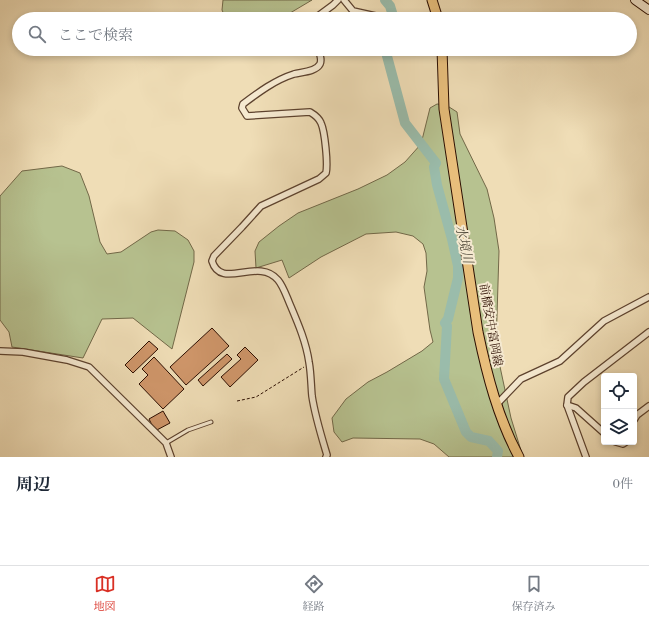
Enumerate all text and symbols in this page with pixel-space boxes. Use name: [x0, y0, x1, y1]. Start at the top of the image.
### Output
search box: [12, 12, 637, 56]
icon: search: [26, 23, 48, 45]
text: ここで検索: [58, 29, 133, 44]
water label: 水境川: [453, 224, 476, 267]
street label: 前橋安中富岡線: [477, 282, 505, 368]
map controls: [601, 373, 637, 445]
button: locate: [601, 373, 637, 409]
button: layers: [601, 409, 637, 445]
text: 周辺: [16, 477, 50, 494]
text: 0件: [612, 478, 633, 491]
tab: 地図: [94, 573, 116, 615]
tab: 経路: [303, 573, 325, 615]
tab: 保存済み: [512, 573, 556, 615]

